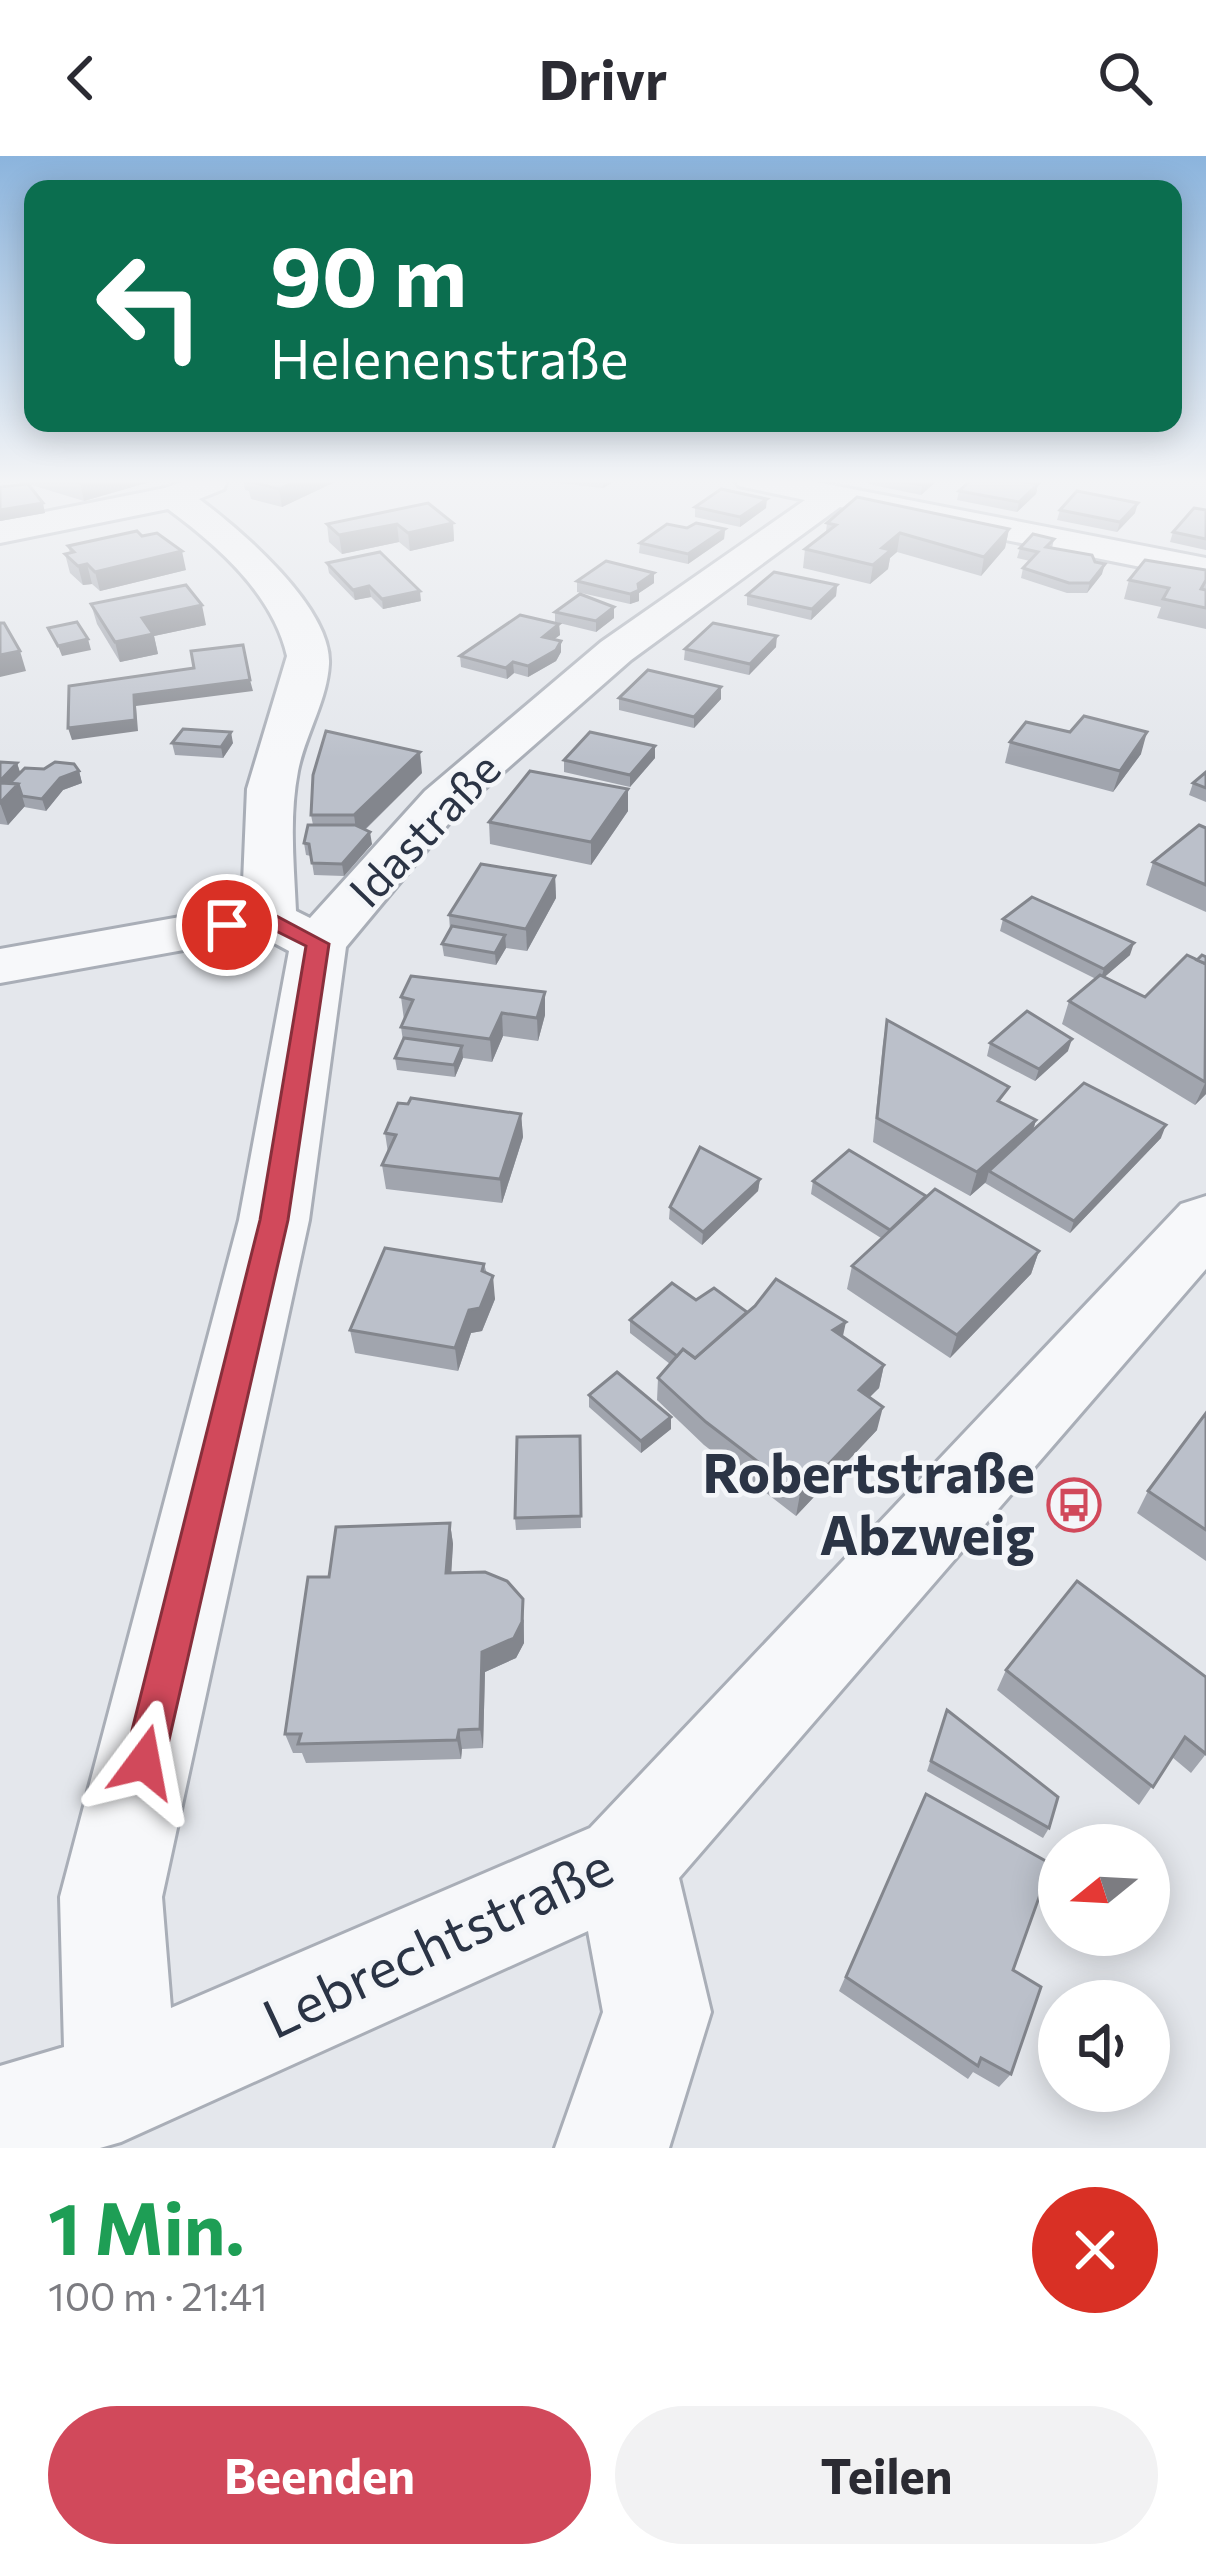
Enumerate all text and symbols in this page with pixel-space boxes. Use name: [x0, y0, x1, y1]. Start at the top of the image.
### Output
icon: back: [48, 45, 114, 111]
text: Drivr: [539, 45, 667, 111]
icon: search: [1092, 45, 1158, 111]
text: 90 m: [270, 222, 467, 324]
icon: left: [72, 228, 228, 384]
text: Helenenstraße: [270, 324, 629, 390]
street label: Idastraße: [336, 740, 510, 917]
pin: [176, 874, 278, 976]
icon: arrive: [194, 892, 260, 958]
place label: Robertstraße Abzweig: [702, 1438, 1035, 1566]
bus stop icon: Robertstraße Abzweig: [1046, 1477, 1102, 1533]
position arrow: [81, 1699, 207, 1825]
north arrow: [1038, 1824, 1170, 1956]
map controls: [1038, 1824, 1170, 2112]
street label: Lebrechtstraße: [252, 1831, 622, 2050]
button: sound: [1038, 1980, 1170, 2112]
text: 1 Min.: [48, 2182, 244, 2270]
button: close: [1032, 2187, 1158, 2313]
text: 100 m · 21:41: [48, 2271, 268, 2319]
button: Beenden: [48, 2406, 591, 2544]
button: Teilen: [615, 2406, 1158, 2544]

